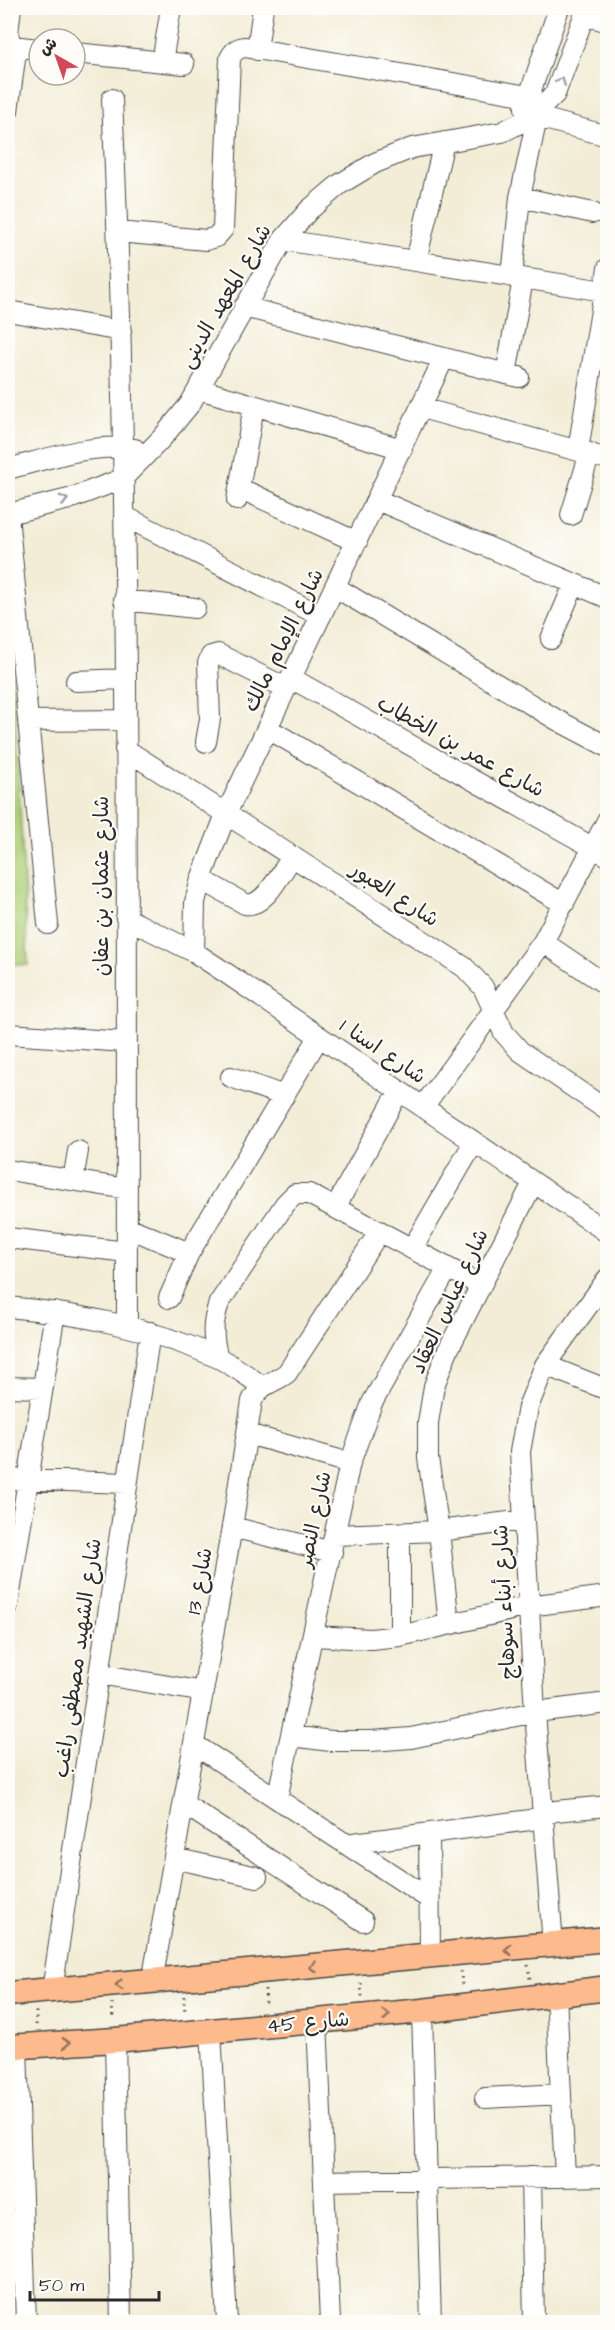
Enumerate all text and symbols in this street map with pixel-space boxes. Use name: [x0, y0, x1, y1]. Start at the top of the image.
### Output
north arrow: [27, 27, 87, 87]
text: ش: [34, 32, 62, 60]
one-way arrow: [553, 76, 566, 86]
street label: شارع المعهد الدينى: [172, 219, 279, 374]
one-way arrow: [59, 495, 69, 508]
street label: شارع الإمام مالك: [236, 564, 332, 717]
street label: شارع عمر بن الخطاب: [372, 688, 550, 804]
street label: شارع عثمان بن عفان: [87, 796, 116, 976]
street label: شارع العبور: [343, 854, 445, 934]
street label: شارع اسنا 1: [334, 1012, 432, 1091]
street label: شارع عباس العقاد: [403, 1224, 496, 1378]
street label: شارع النصر: [290, 1468, 339, 1572]
street label: شارع أبناء سوهاج: [486, 1524, 523, 1680]
street label: شارع الشهيد مصطفى راغب: [46, 1537, 109, 1780]
street label: شارع 13: [179, 1545, 220, 1617]
one-way arrow: [503, 1943, 512, 1956]
one-way arrow: [309, 1960, 318, 1973]
one-way arrow: [115, 1978, 124, 1991]
street label: شارع 45: [265, 2004, 351, 2041]
one-way arrow: [381, 2009, 390, 2022]
one-way arrow: [61, 2037, 70, 2050]
scale bar: [30, 2264, 159, 2302]
text: 50 m: [39, 2273, 84, 2298]

